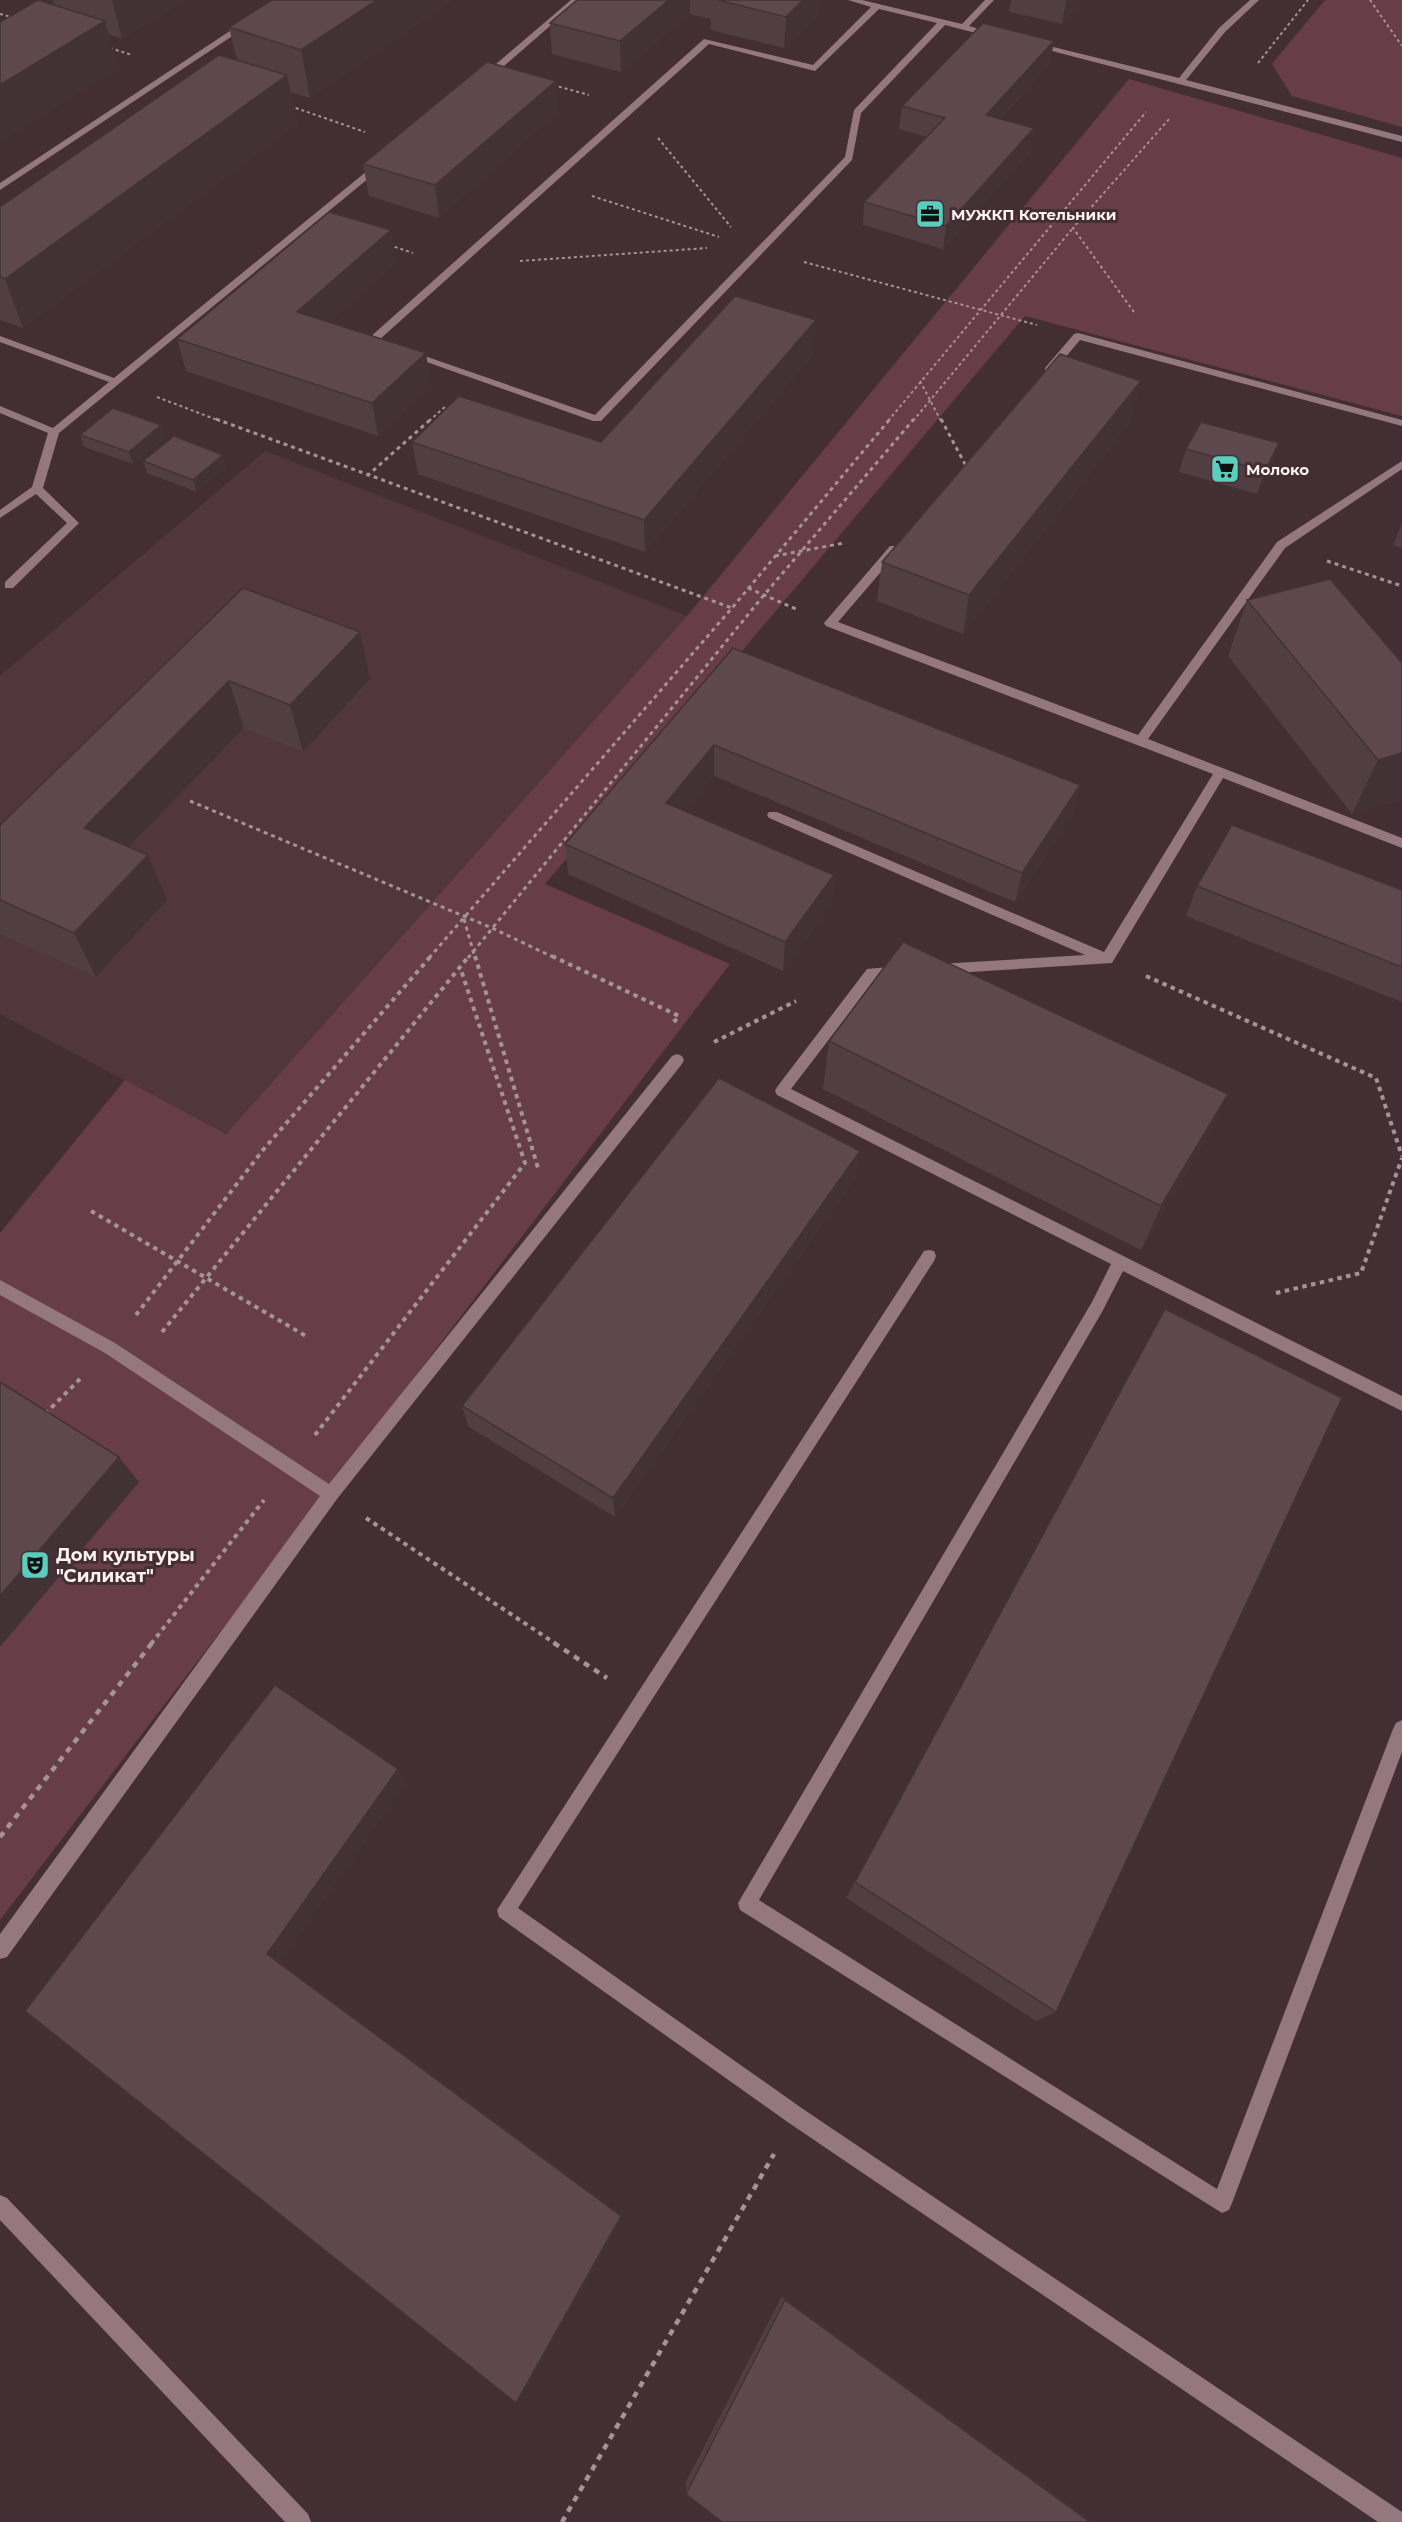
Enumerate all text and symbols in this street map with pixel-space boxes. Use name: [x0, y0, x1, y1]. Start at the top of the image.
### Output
office icon: МУЖКП Котельники: [914, 198, 946, 230]
place label: МУЖКП Котельники: [951, 205, 1116, 224]
supermarket icon: Молоко: [1209, 453, 1241, 485]
place label: Молоко: [1246, 460, 1309, 479]
place label: Дом культуры "Силикат": [56, 1544, 195, 1587]
theatre icon: Дом культуры "Силикат": [19, 1549, 51, 1581]

